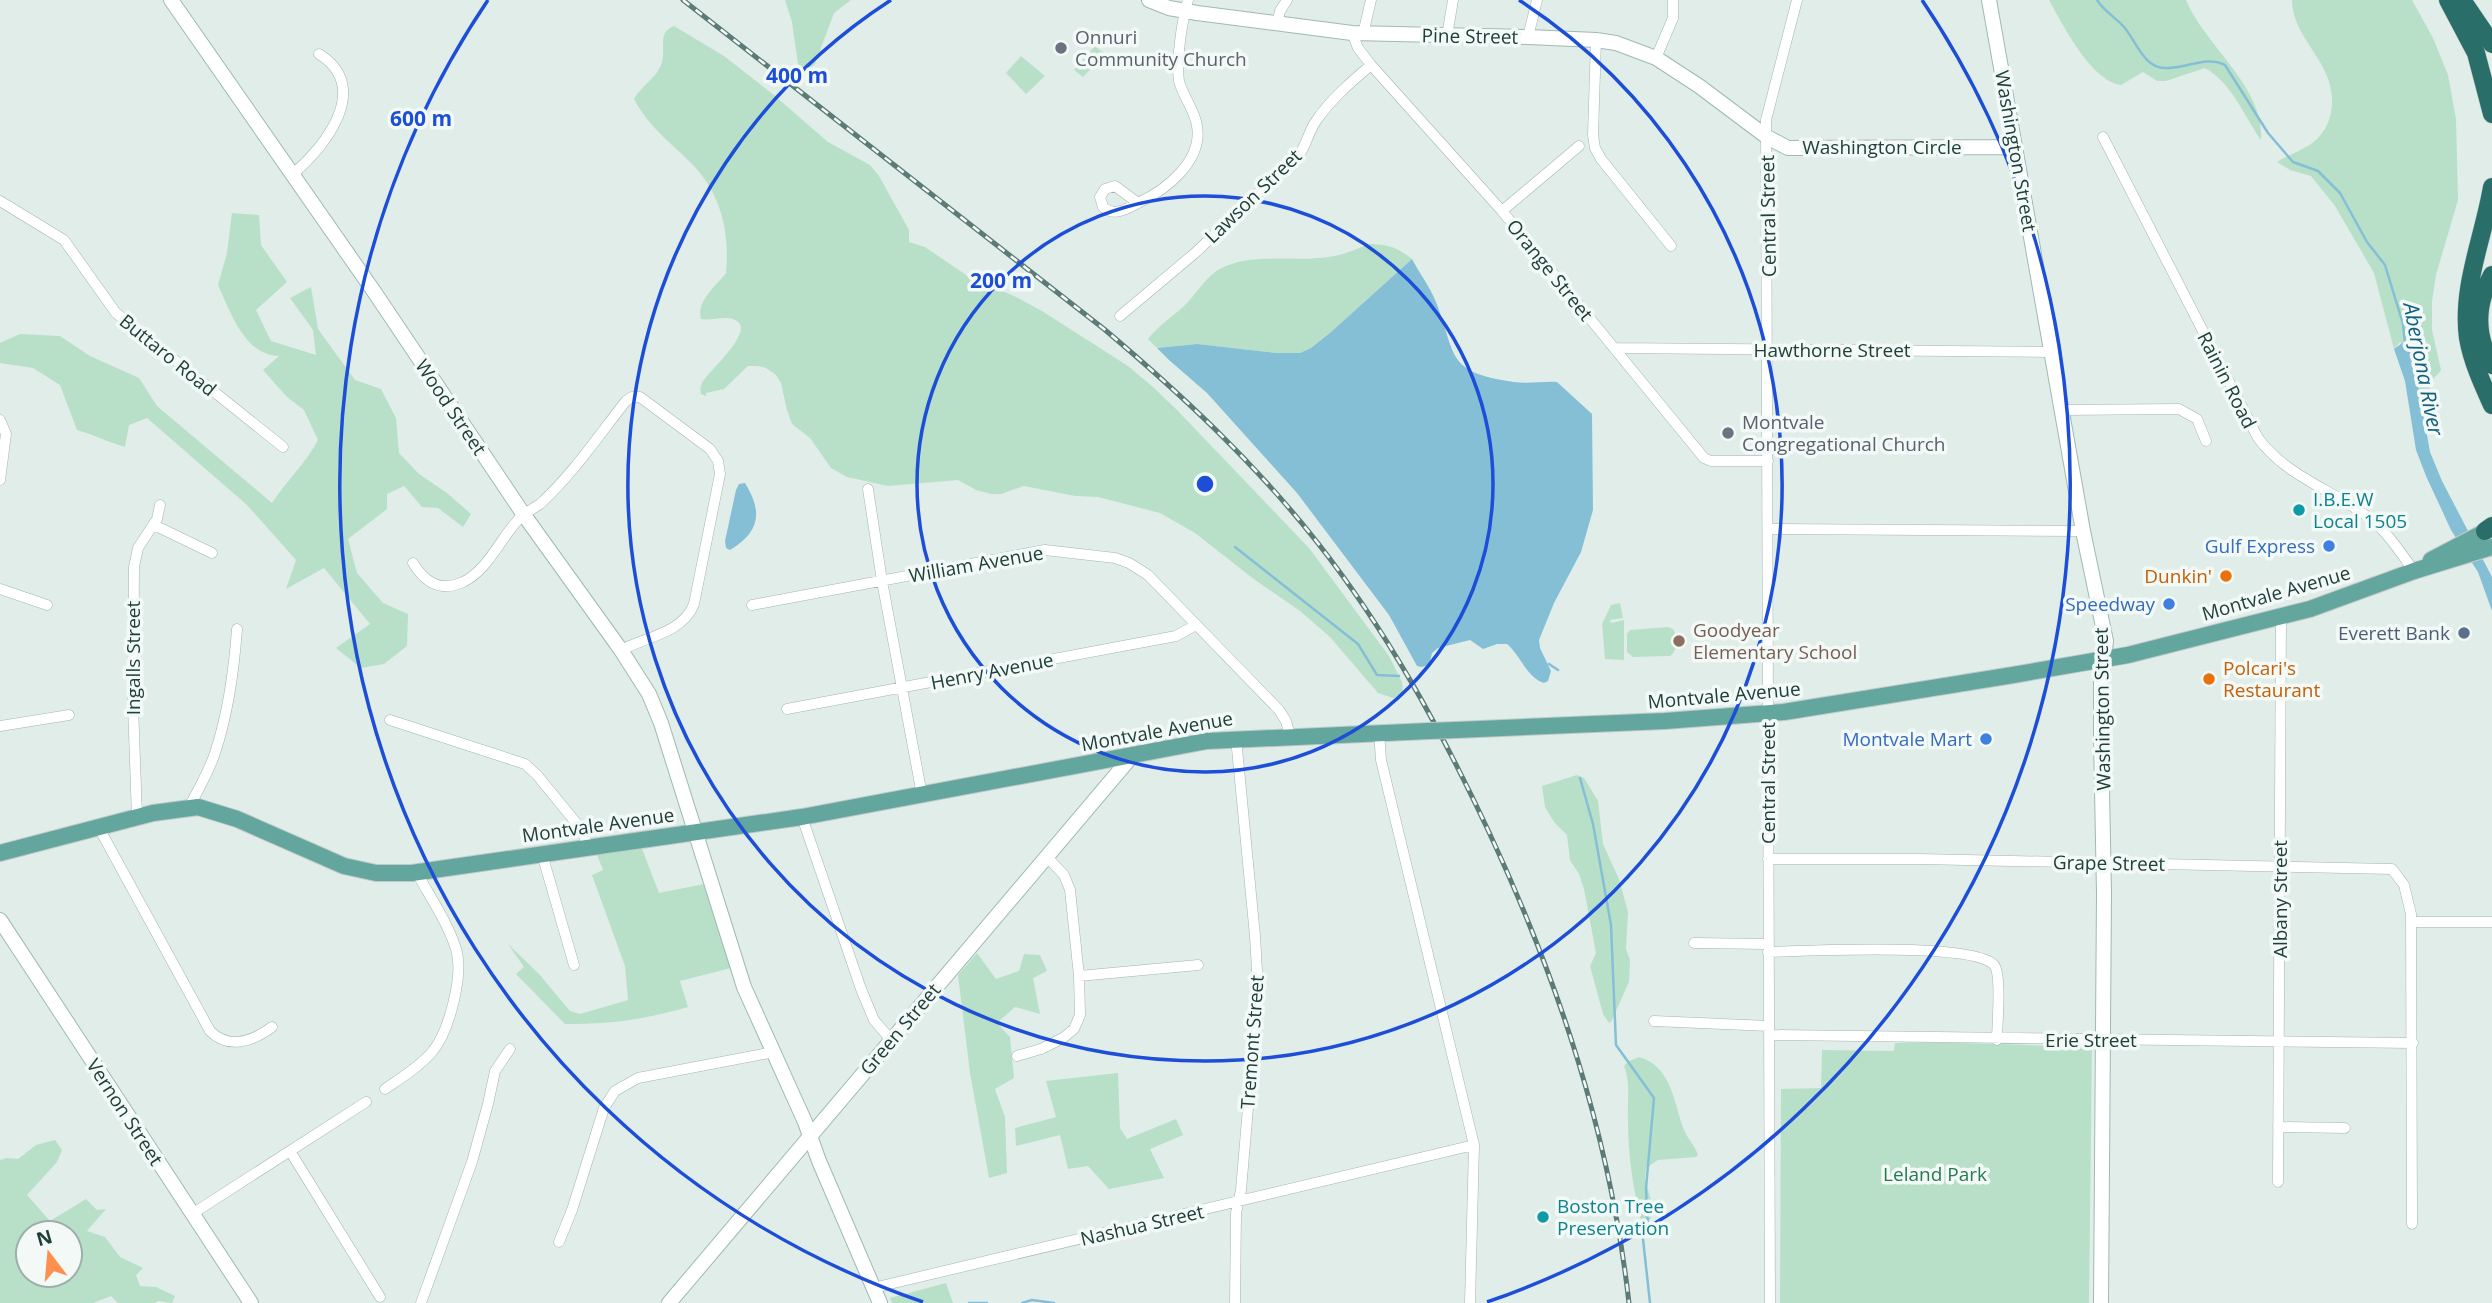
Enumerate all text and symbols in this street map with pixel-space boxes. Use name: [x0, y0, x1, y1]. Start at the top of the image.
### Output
street label: Pine Street: [1421, 22, 1519, 50]
place label: Onnuri Community Church: [1075, 24, 1247, 72]
marker: Onnuri Community Church: [1053, 40, 1069, 56]
text: 400 m: [766, 61, 828, 89]
street label: Washington Street: [1989, 68, 2043, 234]
text: 600 m: [390, 104, 452, 132]
street label: Washington Circle: [1802, 134, 1962, 160]
street label: Lawson Street: [1199, 143, 1307, 249]
street label: Central Street: [1754, 154, 1782, 277]
street label: Orange Street: [1501, 214, 1599, 326]
text: 200 m: [970, 266, 1032, 294]
water label: Aberjona River: [2397, 298, 2451, 439]
street label: Buttaro Road: [114, 308, 222, 402]
street label: Rainin Road: [2191, 327, 2263, 433]
street label: Hawthorne Street: [1753, 337, 1911, 363]
street label: Wood Street: [409, 354, 493, 460]
place label: Montvale Congregational Church: [1742, 409, 1945, 457]
marker: Montvale Congregational Church: [1720, 425, 1736, 441]
centre of rings: [1193, 472, 1217, 496]
place label: I.B.E.W Local 1505: [2313, 486, 2407, 534]
marker: I.B.E.W Local 1505: [2291, 502, 2307, 518]
place label: Gulf Express: [2205, 533, 2315, 559]
marker: Gulf Express: [2321, 538, 2337, 554]
street label: William Avenue: [907, 539, 1045, 589]
street label: Montvale Avenue: [2199, 559, 2353, 627]
place label: Dunkin': [2144, 563, 2212, 589]
marker: Dunkin': [2218, 568, 2234, 584]
place label: Speedway: [2065, 591, 2155, 617]
marker: Speedway: [2161, 596, 2177, 612]
street label: Ingalls Street: [120, 601, 146, 715]
place label: Goodyear Elementary School: [1693, 617, 1857, 665]
place label: Everett Bank: [2338, 620, 2450, 646]
marker: Everett Bank: [2456, 625, 2472, 641]
street label: Washington Street: [2088, 627, 2116, 791]
marker: Goodyear Elementary School: [1671, 633, 1687, 649]
street label: Henry Avenue: [928, 646, 1056, 696]
place label: Polcari's Restaurant: [2223, 655, 2320, 703]
marker: Polcari's Restaurant: [2201, 671, 2217, 687]
street label: Montvale Avenue: [1646, 675, 1802, 715]
street label: Montvale Avenue: [1079, 705, 1235, 757]
street label: Central Street: [1755, 722, 1781, 844]
place label: Montvale Mart: [1842, 726, 1972, 752]
marker: Montvale Mart: [1978, 731, 1994, 747]
street label: Montvale Avenue: [520, 801, 676, 849]
street label: Albany Street: [2267, 840, 2293, 958]
street label: Grape Street: [2053, 849, 2166, 877]
street label: Tremont Street: [1234, 974, 1270, 1110]
street label: Green Street: [854, 977, 946, 1080]
street label: Erie Street: [2045, 1027, 2137, 1053]
street label: Vernon Street: [81, 1054, 169, 1171]
park label: Leland Park: [1883, 1161, 1987, 1187]
place label: Boston Tree Preservation: [1557, 1193, 1669, 1241]
street label: Nashua Street: [1078, 1198, 1206, 1252]
marker: Boston Tree Preservation: [1535, 1209, 1551, 1225]
north arrow: [14, 1219, 84, 1289]
text: N: [33, 1223, 55, 1252]

